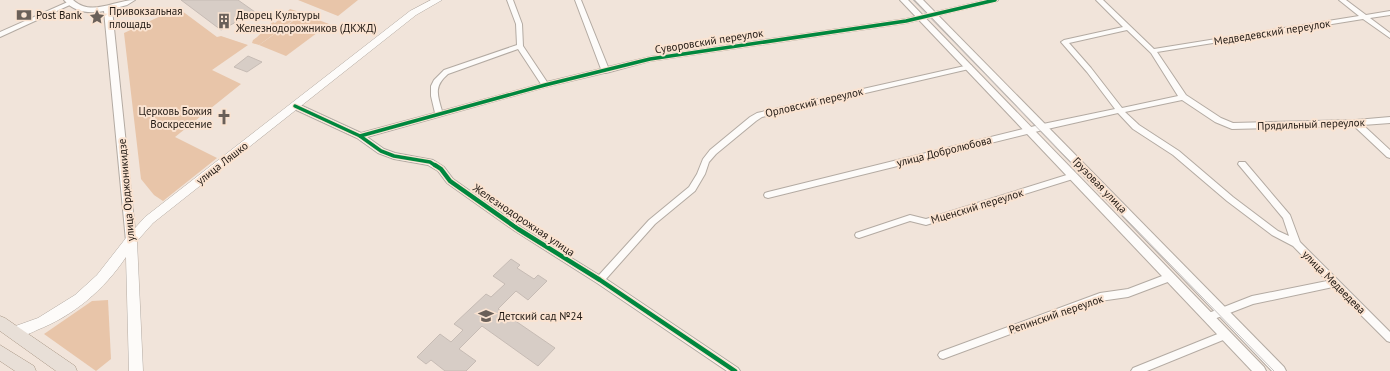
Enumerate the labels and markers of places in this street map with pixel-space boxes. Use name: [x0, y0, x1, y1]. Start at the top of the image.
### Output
place label: Привокзальная площадь: [109, 4, 182, 31]
bank icon: Post Bank: [15, 6, 33, 24]
place label: Post Bank: [36, 8, 83, 22]
place icon: Привокзальная площадь: [88, 8, 106, 26]
place label: Дворец Культуры Железнодорожников (ДКЖД): [235, 8, 377, 35]
building icon: Дворец Культуры Железнодорожников (ДКЖД): [215, 12, 233, 30]
place label: Церковь Божия Воскресение: [139, 104, 212, 131]
church icon: Церковь Божия Воскресение: [215, 108, 233, 126]
school or university icon: Детский сад №24: [477, 307, 495, 325]
place label: Детский сад №24: [498, 309, 583, 323]

